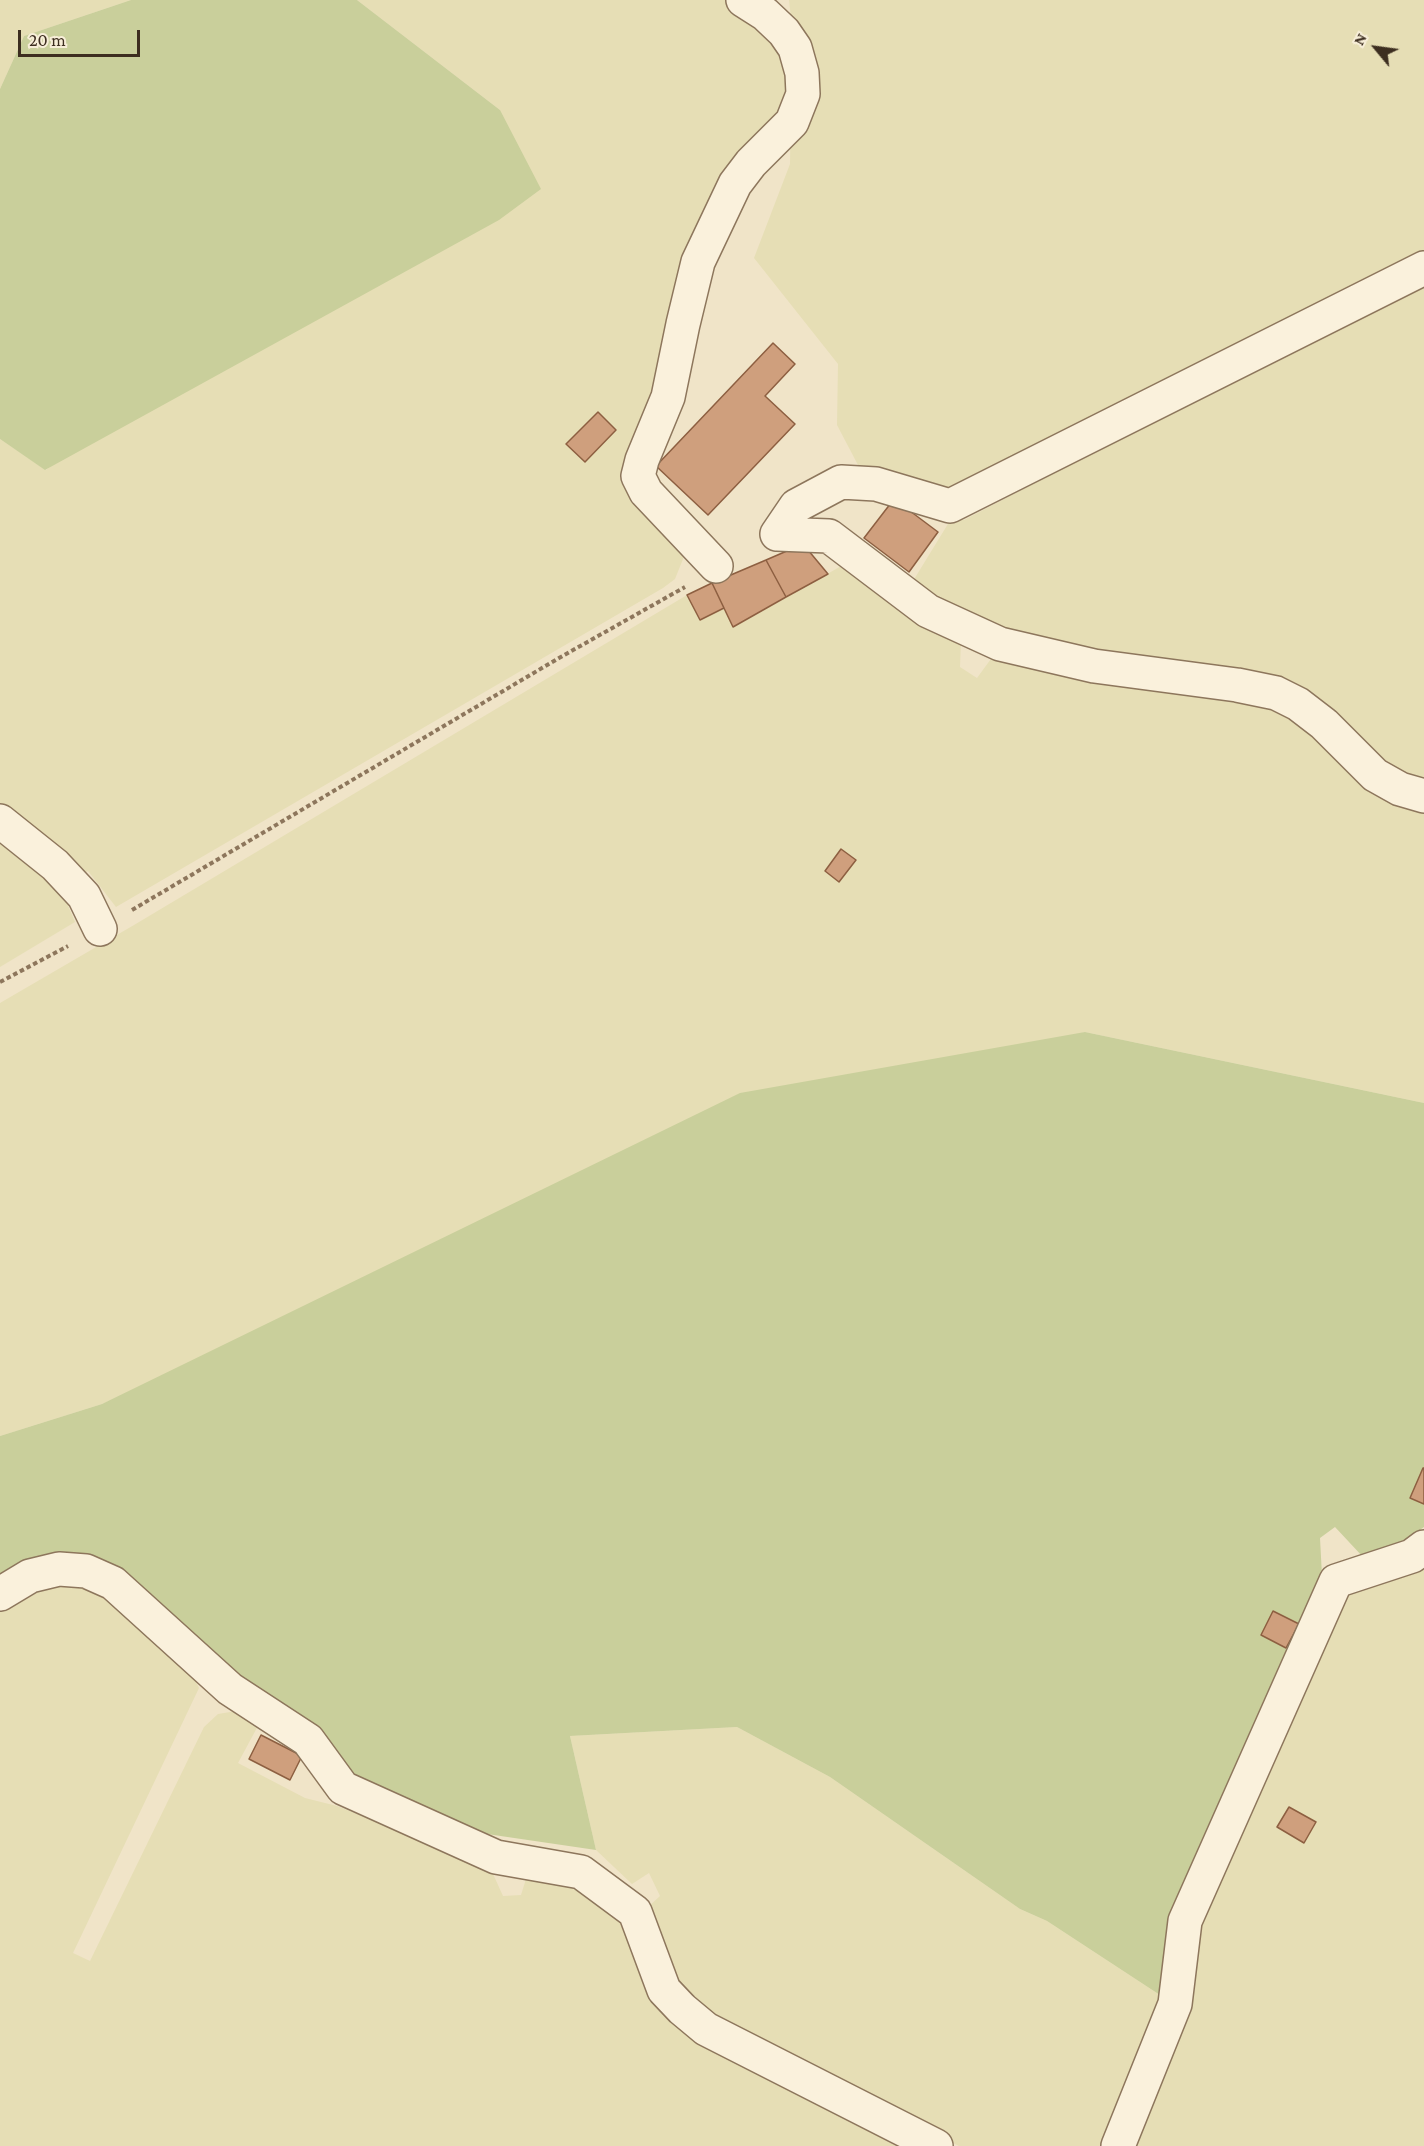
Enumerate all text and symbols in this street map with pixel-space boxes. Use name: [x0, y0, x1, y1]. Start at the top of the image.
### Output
scale bar: [21, 18, 142, 56]
north arrow: [1346, 18, 1406, 78]
text: 20 m: [29, 30, 66, 50]
text: N: [1350, 30, 1370, 48]

